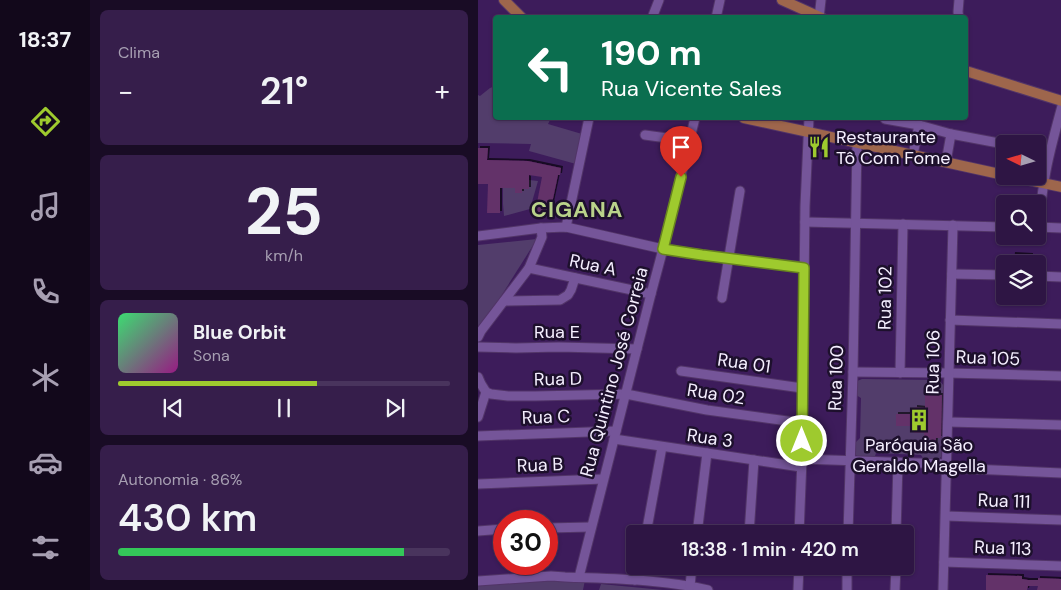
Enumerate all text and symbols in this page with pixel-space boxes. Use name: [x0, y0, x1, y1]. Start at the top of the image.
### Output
text: 18:37: [19, 25, 71, 54]
text: 190 m: [601, 30, 702, 76]
icon: left: [518, 35, 583, 100]
text: Clima: [118, 42, 160, 63]
text: 21°: [260, 66, 308, 116]
text: −: [118, 73, 133, 110]
text: +: [435, 73, 450, 110]
text: Rua Vicente Sales: [601, 74, 782, 103]
icon: directions: [28, 104, 63, 139]
place label: Restaurante Tô Com Fome: [836, 125, 951, 170]
pin: [660, 126, 702, 177]
icon: arrive: [667, 133, 695, 161]
restaurant icon: Restaurante Tô Com Fome: [806, 134, 832, 160]
north arrow: [996, 135, 1046, 185]
map controls: [996, 135, 1046, 305]
text: 25: [245, 170, 323, 254]
icon: music: [28, 189, 63, 224]
district label: CIGANA: [531, 195, 623, 224]
button: search: [996, 195, 1046, 245]
text: km/h: [265, 245, 303, 266]
street label: Rua A: [567, 248, 619, 282]
button: layers: [996, 255, 1046, 305]
street label: Rua Quintino José Correia: [574, 264, 654, 480]
street label: Rua 102: [872, 266, 898, 330]
icon: phone: [28, 274, 63, 309]
text: Blue Orbit: [193, 320, 286, 345]
street label: Rua E: [534, 320, 580, 344]
street label: Rua 106: [920, 329, 946, 395]
text: Sona: [193, 345, 230, 366]
street label: Rua 100: [823, 345, 849, 411]
street label: Rua 105: [955, 345, 1021, 371]
street label: Rua 01: [716, 347, 772, 379]
icon: climate: [28, 360, 63, 395]
street label: Rua D: [534, 367, 582, 391]
street label: Rua 02: [685, 378, 747, 410]
icon: previous: [159, 394, 187, 422]
icon: pause: [270, 394, 298, 422]
icon: next: [381, 394, 409, 422]
street label: Rua C: [521, 404, 571, 430]
building icon: Paróquia São Geraldo Magella: [906, 407, 932, 433]
position arrow: [775, 414, 827, 466]
street label: Rua 3: [685, 423, 735, 453]
place label: Paróquia São Geraldo Magella: [852, 433, 986, 478]
icon: car: [28, 445, 63, 480]
street label: Rua B: [516, 452, 564, 478]
text: Autonomia · 86%: [118, 469, 242, 490]
street label: Rua 111: [977, 488, 1031, 514]
text: 430 km: [118, 493, 257, 543]
speed limit sign: 30: [493, 510, 558, 575]
icon: filters: [28, 530, 63, 565]
street label: Rua 113: [974, 535, 1032, 561]
text: 18:38 · 1 min · 420 m: [681, 537, 859, 562]

